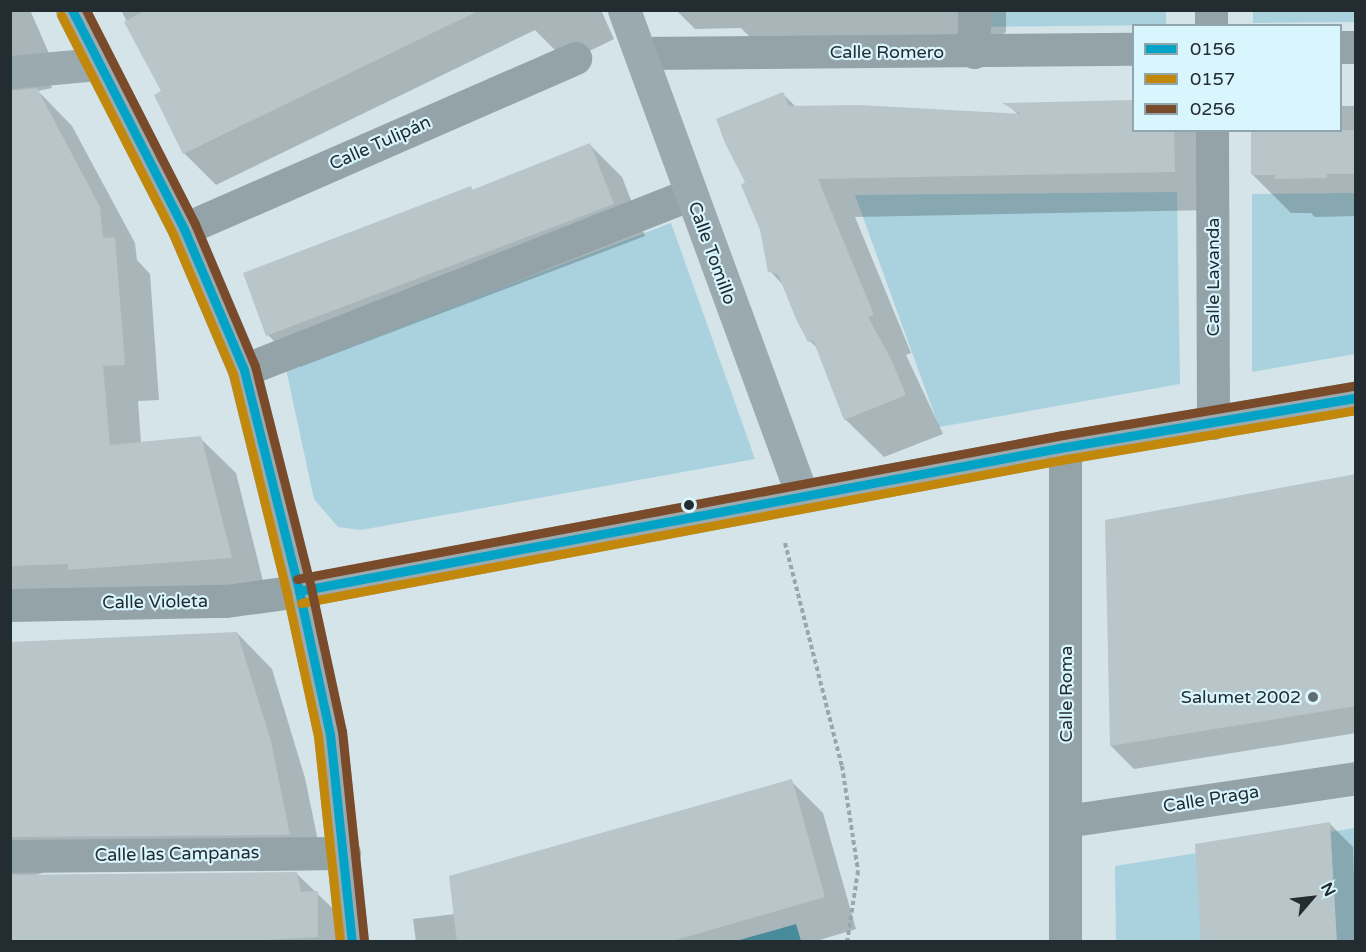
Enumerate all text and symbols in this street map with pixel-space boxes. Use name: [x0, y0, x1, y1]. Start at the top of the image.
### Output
legend: [1132, 24, 1342, 132]
text: 0156: [1190, 38, 1235, 60]
street label: Calle Romero: [830, 41, 944, 63]
text: 0157: [1190, 68, 1235, 90]
text: 0256: [1190, 98, 1235, 120]
street label: Calle Tulipán: [326, 111, 434, 175]
street label: Calle Tomillo: [683, 199, 741, 307]
street label: Calle Lavanda: [1202, 218, 1224, 336]
unlabelled marker: [683, 499, 695, 511]
street label: Calle Violeta: [102, 590, 208, 614]
street label: Calle Roma: [1055, 646, 1077, 742]
place label: Salumet 2002: [1181, 686, 1301, 708]
marker: Salumet 2002: [1306, 690, 1320, 704]
street label: Calle Praga: [1161, 781, 1261, 817]
street label: Calle las Campanas: [94, 842, 260, 866]
north arrow: [1282, 868, 1342, 928]
text: N: [1316, 879, 1340, 900]

